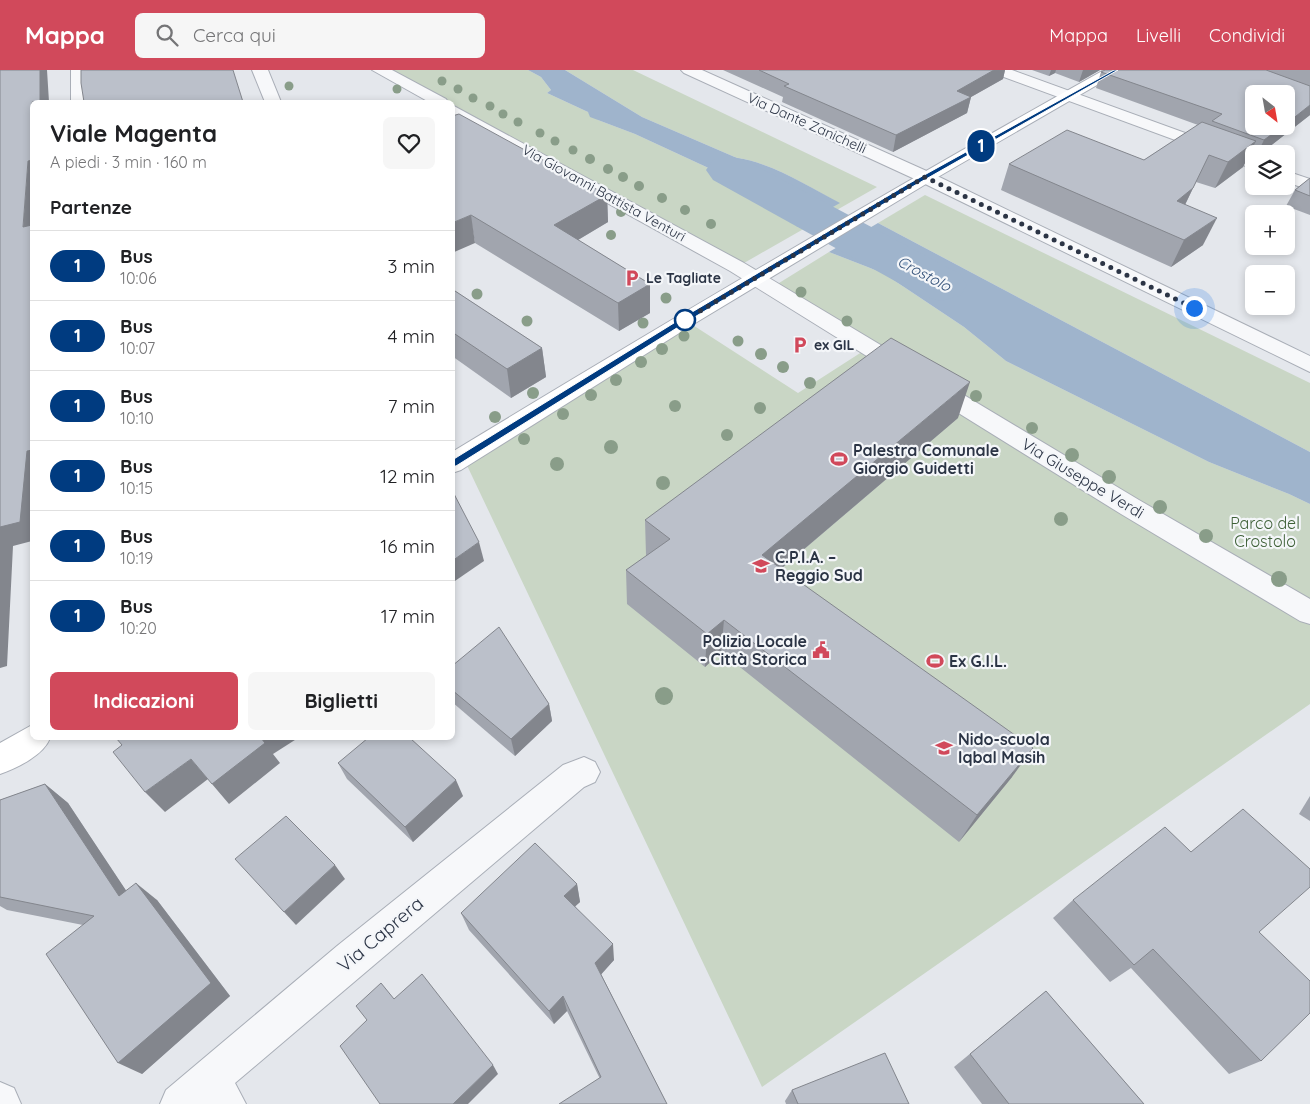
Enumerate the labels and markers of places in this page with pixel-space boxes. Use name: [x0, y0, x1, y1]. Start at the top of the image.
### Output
parking icon: Le Tagliate: [622, 268, 642, 288]
place label: Le Tagliate: [646, 269, 721, 287]
unlabelled marker: [674, 309, 696, 331]
parking icon: ex GIL: [790, 335, 810, 355]
place label: ex GIL: [814, 336, 855, 354]
place label: Palestra Comunale Giorgio Guidetti: [853, 440, 999, 478]
sports icon: Palestra Comunale Giorgio Guidetti: [829, 449, 849, 469]
place label: C.P.I.A. – Reggio Sud: [775, 547, 863, 585]
school or university icon: C.P.I.A. – Reggio Sud: [751, 556, 771, 576]
place label: Polizia Locale - Città Storica: [700, 631, 807, 669]
public building icon: Polizia Locale - Città Storica: [811, 640, 831, 660]
sports icon: Ex G.I.L.: [925, 651, 945, 671]
place label: Ex G.I.L.: [949, 651, 1007, 671]
place label: Nido-scuola Iqbal Masih: [958, 729, 1050, 767]
school or university icon: Nido-scuola Iqbal Masih: [934, 738, 954, 758]

